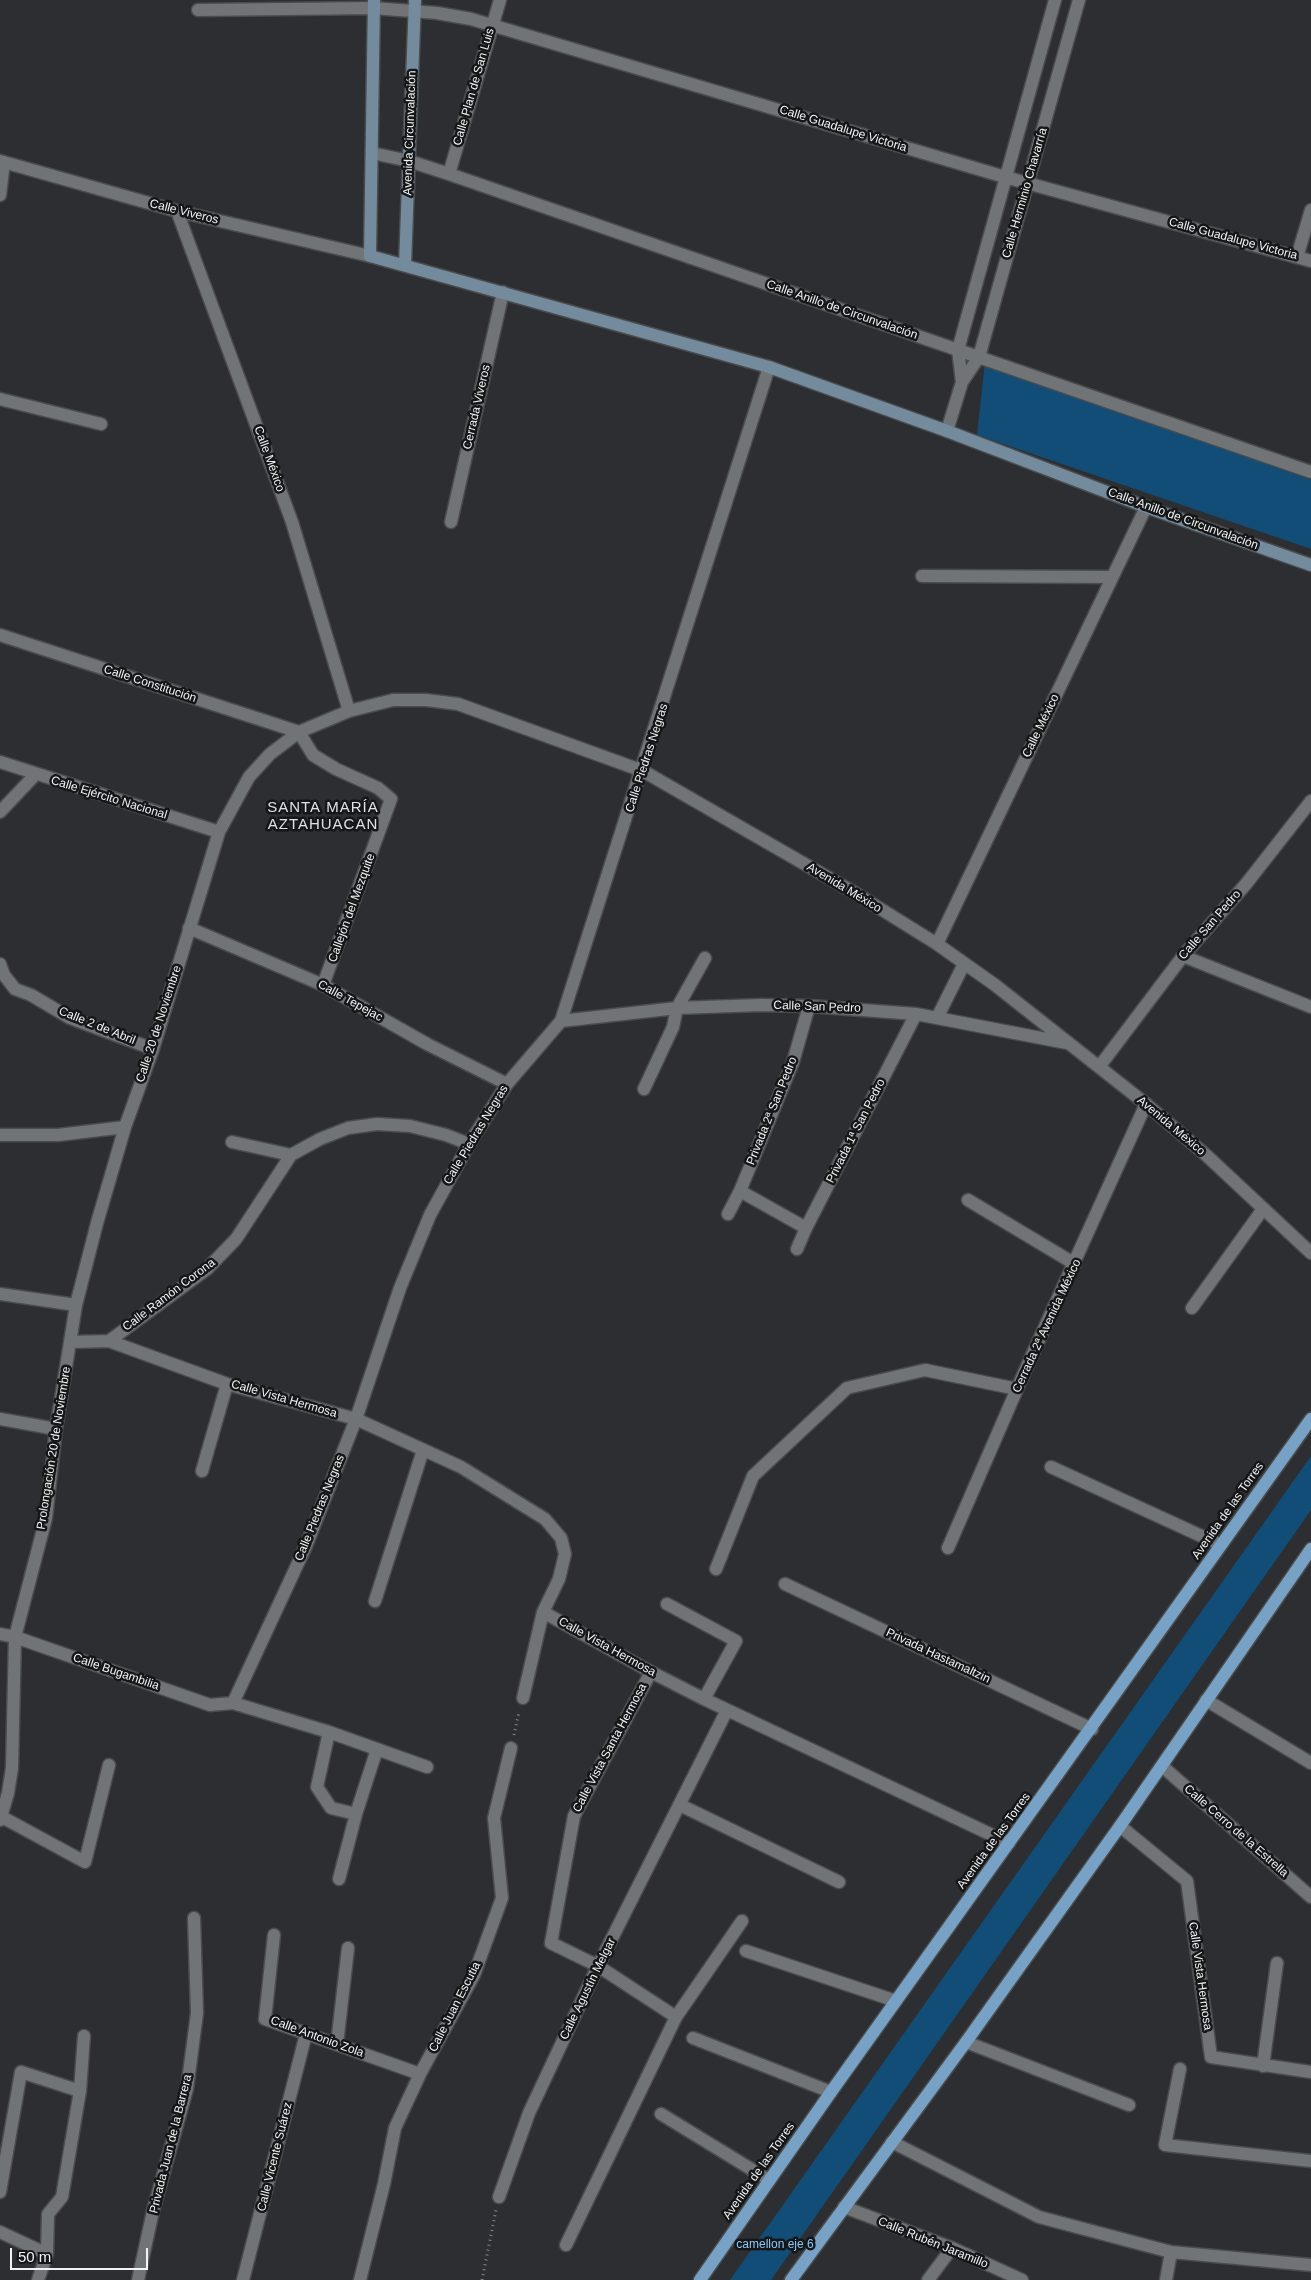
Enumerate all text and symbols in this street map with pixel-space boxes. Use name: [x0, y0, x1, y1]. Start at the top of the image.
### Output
street label: Calle Plan de San Luis: [450, 27, 498, 147]
street label: Avenida Circunvalación: [401, 70, 419, 196]
street label: Calle Guadalupe Victoria: [778, 103, 908, 155]
street label: Calle Herminio Chavarría: [1000, 126, 1050, 260]
street label: Calle Viveros: [148, 196, 220, 228]
street label: Calle Guadalupe Victoria: [1167, 215, 1299, 263]
street label: Calle Anillo de Circunvalación: [765, 277, 919, 343]
street label: Cerrada Viveros: [460, 363, 494, 451]
street label: Calle México: [250, 424, 288, 494]
street label: Calle Anillo de Circunvalación: [1106, 485, 1260, 553]
street label: Calle Constitución: [102, 662, 198, 706]
street label: Calle México: [1019, 692, 1063, 760]
street label: Calle Piedras Negras: [623, 702, 671, 814]
street label: Calle Ejército Nacional: [49, 773, 169, 823]
district label: SANTA MARÍA AZTAHUACAN: [266, 799, 380, 834]
street label: Callejón del Mezquite: [326, 852, 378, 964]
street label: Avenida México: [804, 860, 884, 916]
street label: Calle San Pedro: [1176, 887, 1244, 963]
street label: Calle 20 de Noviembre: [133, 964, 185, 1084]
street label: Calle Tepejac: [315, 977, 385, 1025]
street label: Calle San Pedro: [773, 998, 861, 1016]
street label: Calle 2 de Abril: [57, 1004, 137, 1048]
street label: Privada 2ª San Pedro: [744, 1055, 800, 1167]
street label: Privada 1ª San Pedro: [823, 1076, 889, 1186]
street label: Calle Piedras Negras: [441, 1083, 511, 1187]
street label: Avenida México: [1134, 1093, 1208, 1159]
street label: Calle Ramón Corona: [120, 1256, 218, 1334]
street label: Cerrada 2ª Avenida México: [1010, 1257, 1084, 1395]
street label: Prolongación 20 de Noviembre: [34, 1366, 74, 1530]
street label: Calle Vista Hermosa: [230, 1377, 338, 1421]
street label: Calle Piedras Negras: [292, 1453, 348, 1563]
street label: Avenida de las Torres: [1189, 1460, 1267, 1562]
street label: Calle Vista Hermosa: [556, 1614, 658, 1680]
street label: Privada Hastamaltzin: [884, 1626, 992, 1686]
street label: Calle Bugambilia: [71, 1651, 161, 1693]
street label: Calle Vista Santa Hermosa: [570, 1681, 650, 1815]
street label: Calle Cerro de la Estrella: [1181, 1782, 1291, 1880]
street label: Avenida de las Torres: [954, 1790, 1034, 1892]
street label: Calle Vista Hermosa: [1185, 1921, 1215, 2031]
street label: Calle Agustín Melgar: [557, 1936, 619, 2042]
street label: Calle Juan Escutia: [426, 1959, 484, 2055]
street label: Calle Antonio Zola: [268, 2013, 366, 2061]
street label: Privada Juan de la Barrera: [147, 2073, 195, 2215]
street label: Calle Vicente Suárez: [254, 2101, 296, 2213]
street label: Avenida de las Torres: [720, 2120, 798, 2222]
street label: Calle Rubén Jaramillo: [876, 2214, 990, 2272]
scale bar: [12, 2238, 150, 2270]
park label: camellon eje 6: [736, 2238, 814, 2252]
text: 50 m: [18, 2248, 51, 2265]

